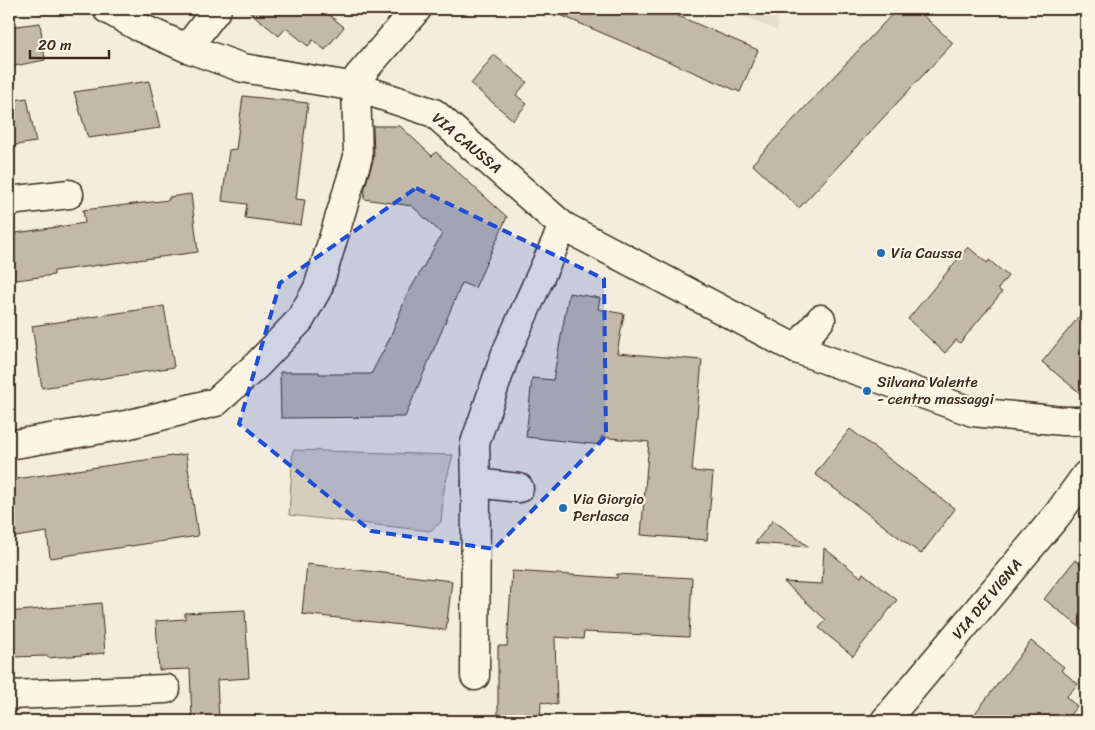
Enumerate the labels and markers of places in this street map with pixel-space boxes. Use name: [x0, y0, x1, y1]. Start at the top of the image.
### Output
place label: Via Caussa: [891, 240, 962, 266]
marker: Via Caussa: [875, 247, 887, 259]
place label: Silvana Valente - centro massaggi: [877, 369, 995, 412]
marker: Silvana Valente - centro massaggi: [861, 385, 873, 397]
place label: Via Giorgio Perlasca: [573, 486, 644, 529]
marker: Via Giorgio Perlasca: [557, 502, 569, 514]

